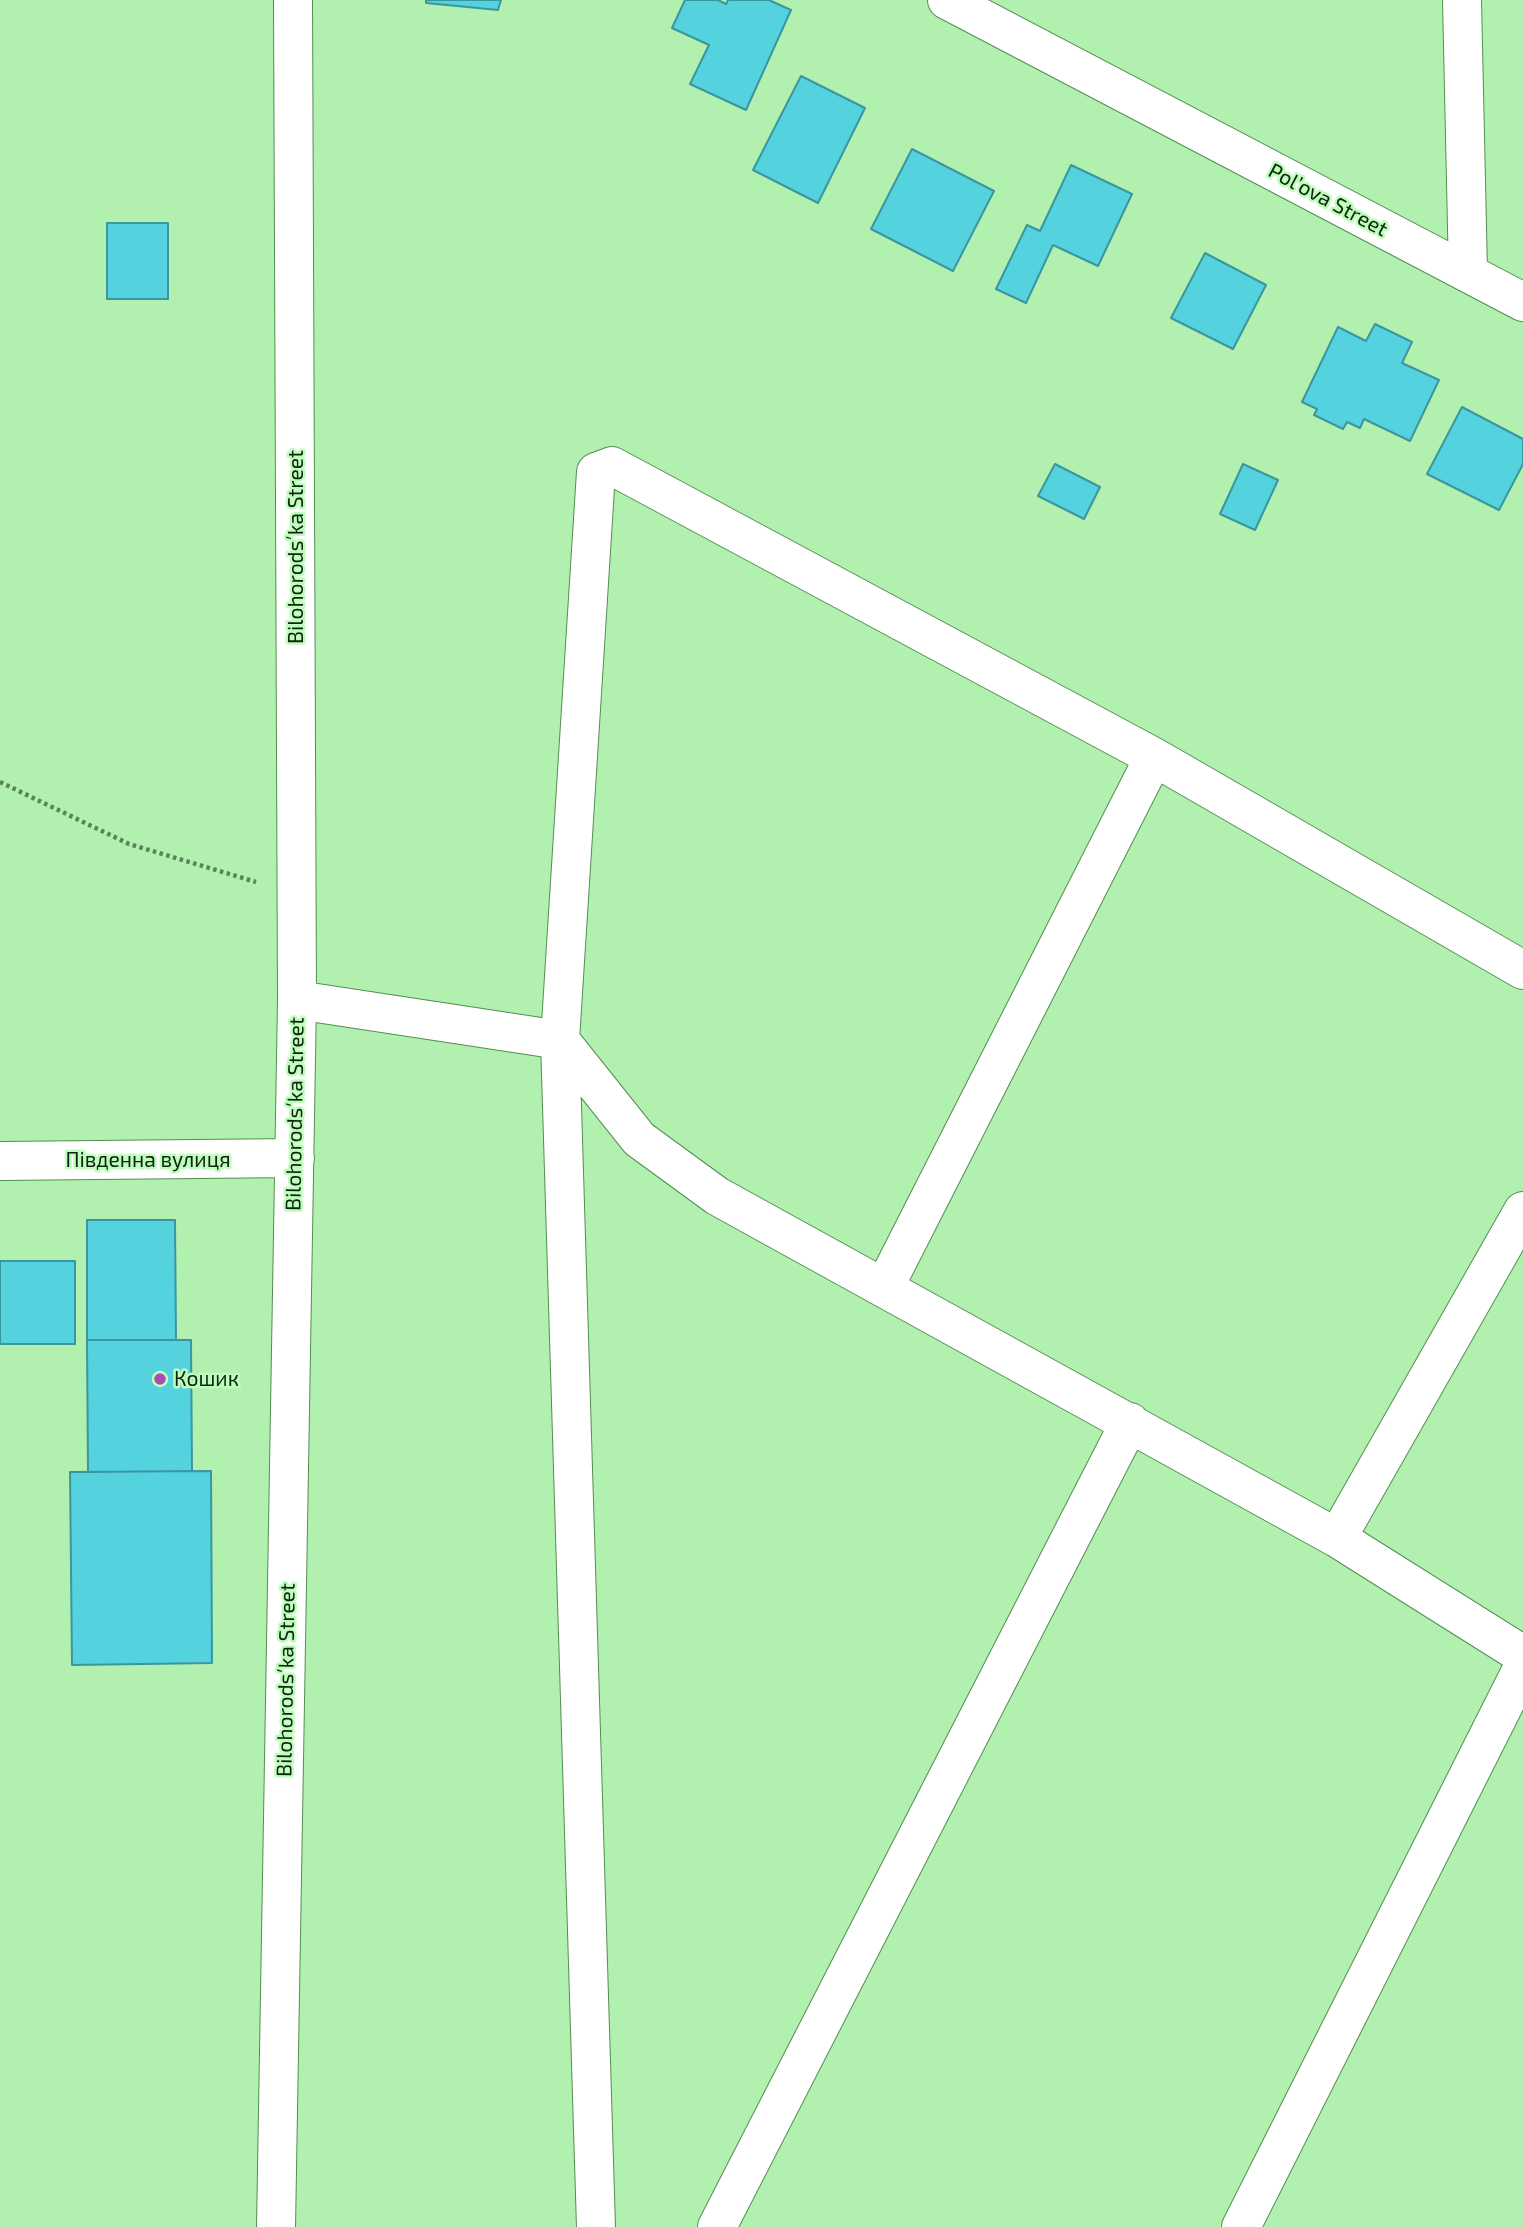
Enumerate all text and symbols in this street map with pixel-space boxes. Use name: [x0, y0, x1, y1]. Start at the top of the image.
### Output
street label: Pol’ova Street: [1264, 158, 1392, 242]
street label: Bilohorodsʹka Street: [283, 450, 309, 644]
street label: Bilohorodsʹka Street: [281, 1017, 309, 1211]
street label: Південна вулиця: [65, 1147, 231, 1173]
place label: Кошик: [174, 1366, 239, 1392]
marker: Кошик: [152, 1371, 168, 1387]
street label: Bilohorodsʹka Street: [272, 1583, 300, 1777]

